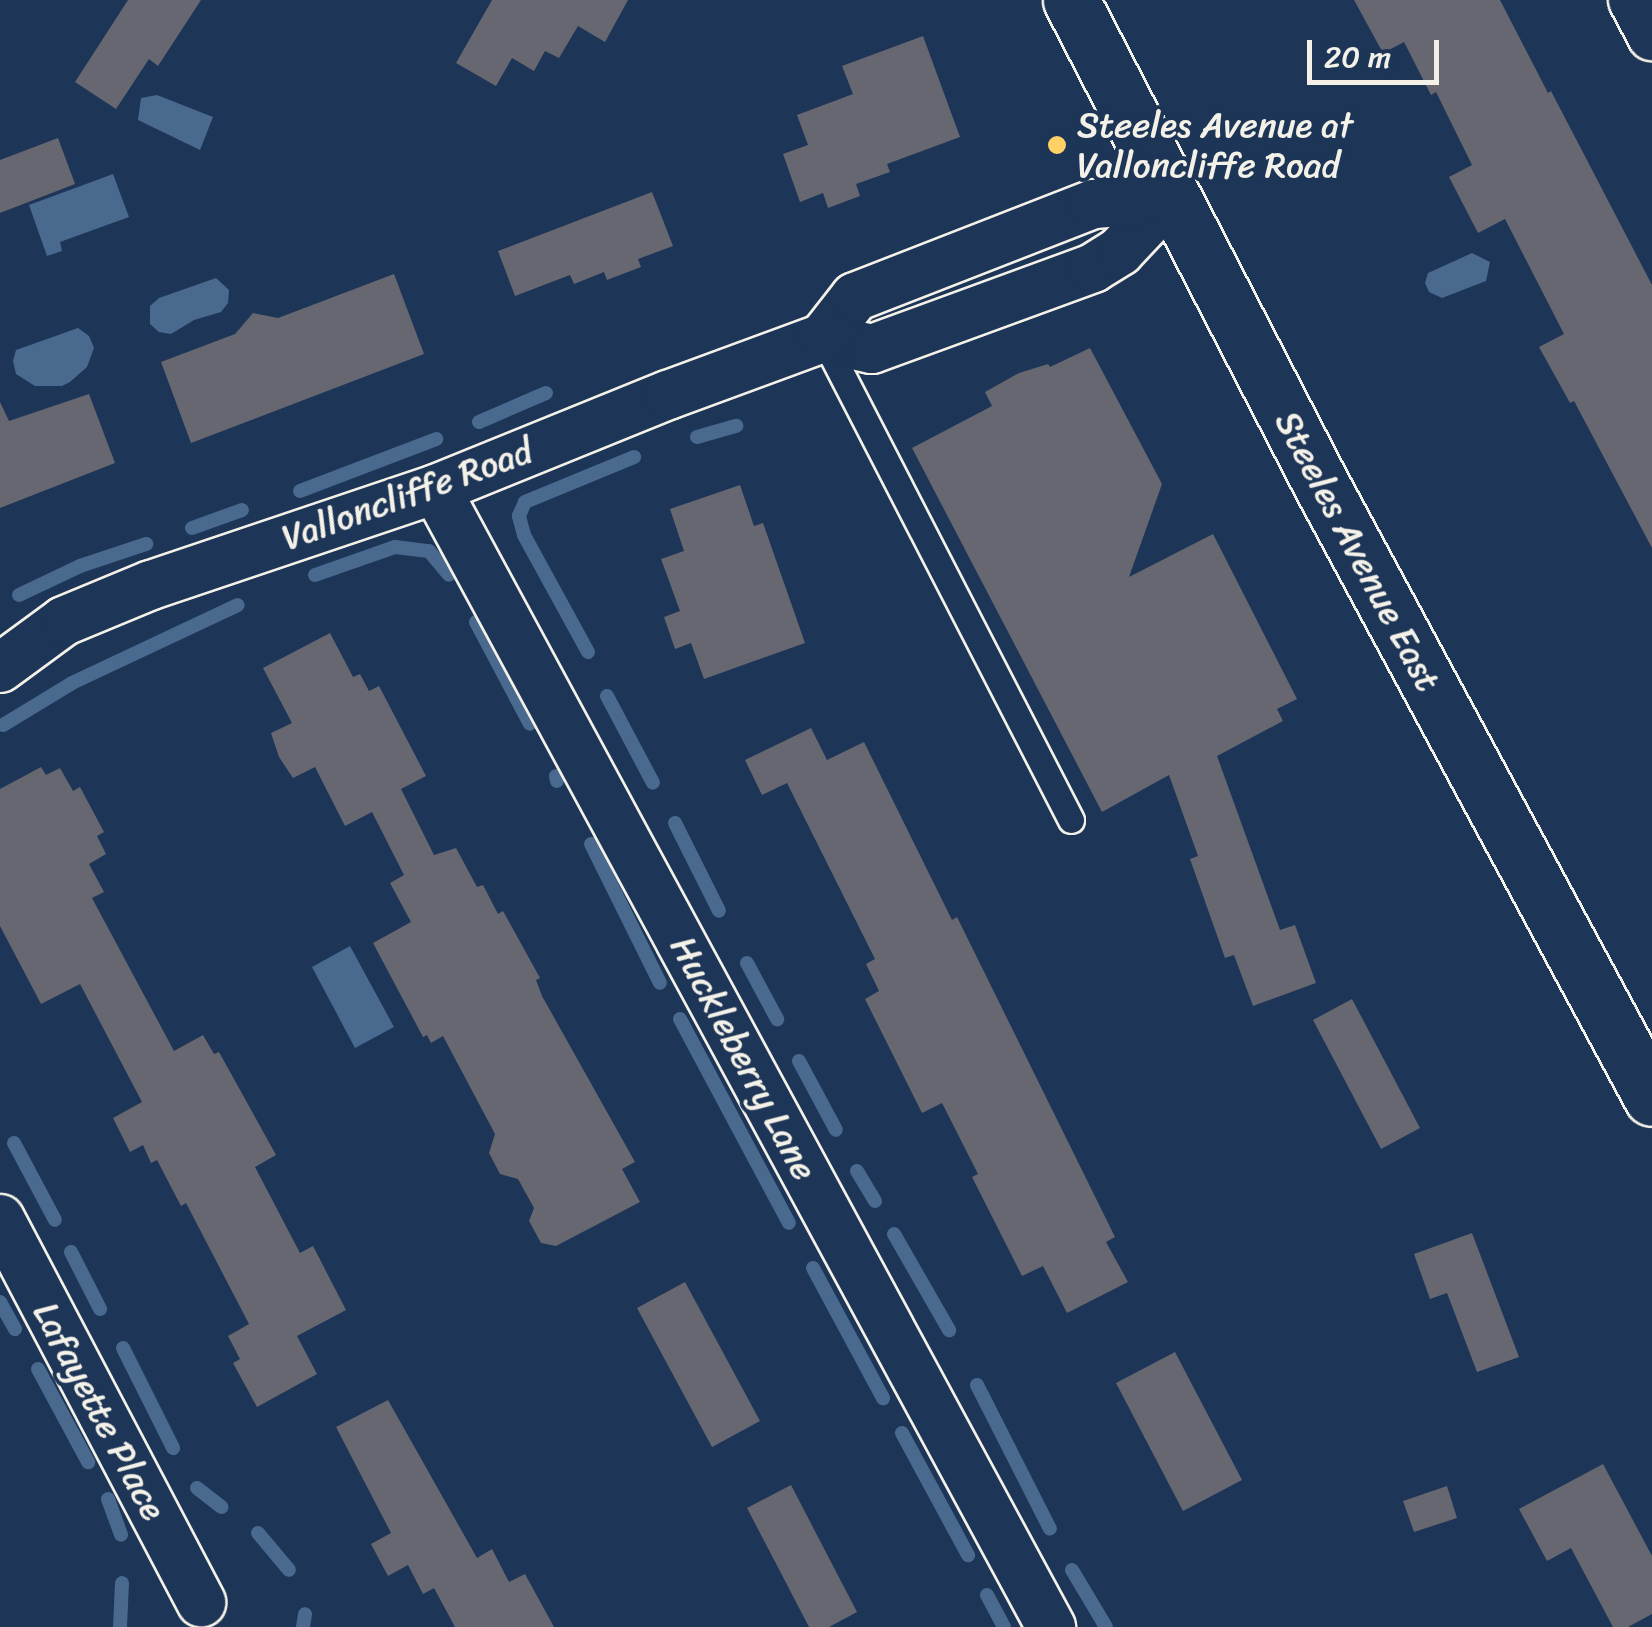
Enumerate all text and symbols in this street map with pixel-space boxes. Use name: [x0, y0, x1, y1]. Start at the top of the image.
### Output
scale bar: [1312, 20, 1444, 82]
text: 20 m: [1324, 30, 1391, 84]
place label: Steeles Avenue at Valloncliffe Road: [1077, 104, 1354, 186]
marker: Steeles Avenue at Valloncliffe Road: [1046, 134, 1068, 156]
street label: Steeles Avenue East: [1266, 403, 1450, 699]
street label: Valloncliffe Road: [276, 429, 538, 559]
street label: Huckleberry Lane: [662, 929, 826, 1187]
street label: Lafayette Place: [25, 1294, 175, 1528]

